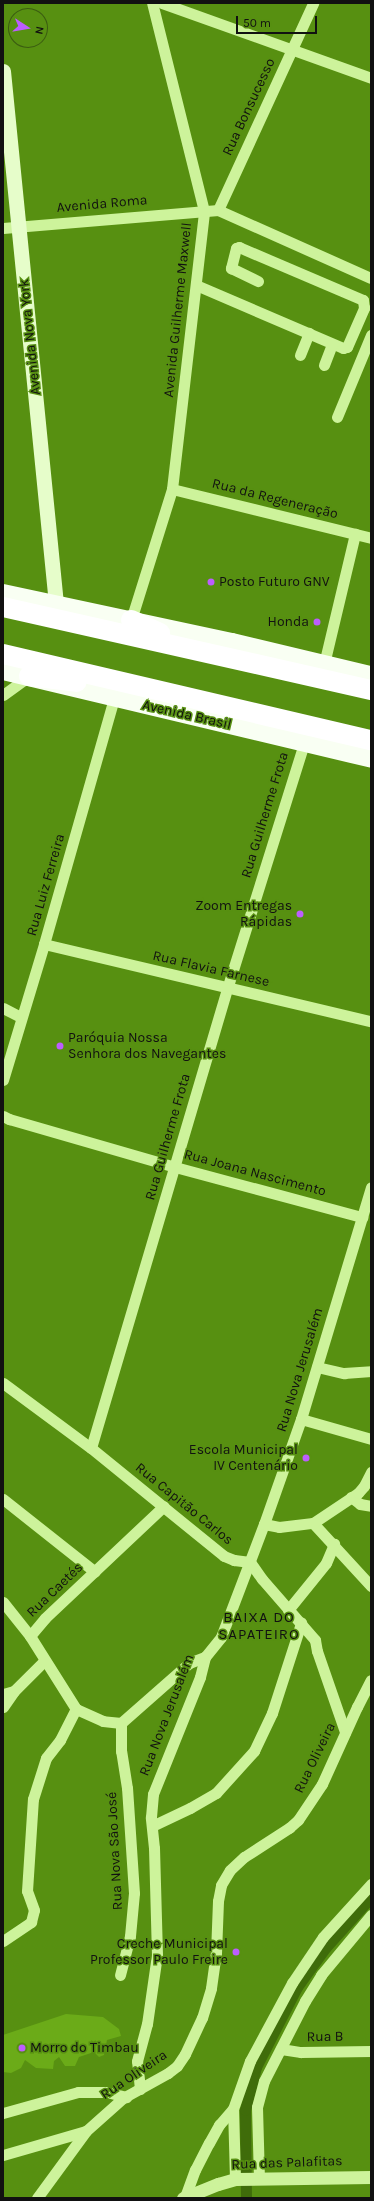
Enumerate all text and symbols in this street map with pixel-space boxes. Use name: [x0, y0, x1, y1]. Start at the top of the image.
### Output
north arrow: [8, 8, 48, 48]
scale bar: [238, 8, 319, 34]
text: 50 m: [243, 16, 271, 30]
text: N: [32, 25, 46, 36]
street label: Rua Bonsucesso: [219, 56, 279, 158]
street label: Avenida Roma: [56, 192, 148, 216]
street label: Avenida Guilherme Maxwell: [160, 222, 196, 398]
street label: Avenida Nova York: [16, 278, 44, 396]
street label: Rua da Regeneração: [210, 475, 340, 523]
place label: Posto Futuro GNV: [219, 574, 330, 590]
marker: Posto Futuro GNV: [206, 577, 216, 587]
place label: Honda: [268, 614, 309, 630]
marker: Honda: [312, 617, 322, 627]
street label: Avenida Brasil: [141, 697, 233, 733]
street label: Rua Guilherme Frota: [238, 750, 292, 880]
street label: Rua Luiz Ferreira: [23, 832, 69, 938]
place label: Zoom Entregas Rápidas: [195, 898, 292, 930]
marker: Zoom Entregas Rápidas: [295, 909, 305, 919]
street label: Rua Flavia Farnese: [151, 947, 271, 991]
place label: Paróquia Nossa Senhora dos Navegantes: [68, 1030, 226, 1062]
marker: Paróquia Nossa Senhora dos Navegantes: [55, 1041, 65, 1051]
street label: Rua Guilherme Frota: [142, 1072, 194, 1202]
street label: Rua Joana Nascimento: [182, 1146, 328, 1200]
street label: Rua Nova Jerusalém: [273, 1306, 327, 1434]
place label: Escola Municipal IV Centenário: [189, 1442, 298, 1474]
marker: Escola Municipal IV Centenário: [301, 1453, 311, 1463]
street label: Rua Capitão Carlos: [132, 1459, 236, 1549]
street label: Rua Caetés: [23, 1559, 87, 1621]
district label: BAIXA DO SAPATEIRO: [218, 1608, 300, 1643]
street label: Rua Nova Jerusalém: [136, 1652, 198, 1778]
street label: Rua Oliveira: [291, 1720, 339, 1796]
street label: Rua Nova São José: [104, 1791, 126, 1911]
place label: Creche Municipal Professor Paulo Freire: [90, 1936, 228, 1968]
marker: Creche Municipal Professor Paulo Freire: [231, 1947, 241, 1957]
street label: Rua B: [306, 2028, 344, 2046]
place label: Morro do Timbau: [30, 2040, 139, 2056]
marker: Morro do Timbau: [17, 2043, 27, 2053]
street label: Rua Oliveira: [98, 2047, 170, 2103]
street label: Rua das Palafitas: [231, 2153, 343, 2173]

